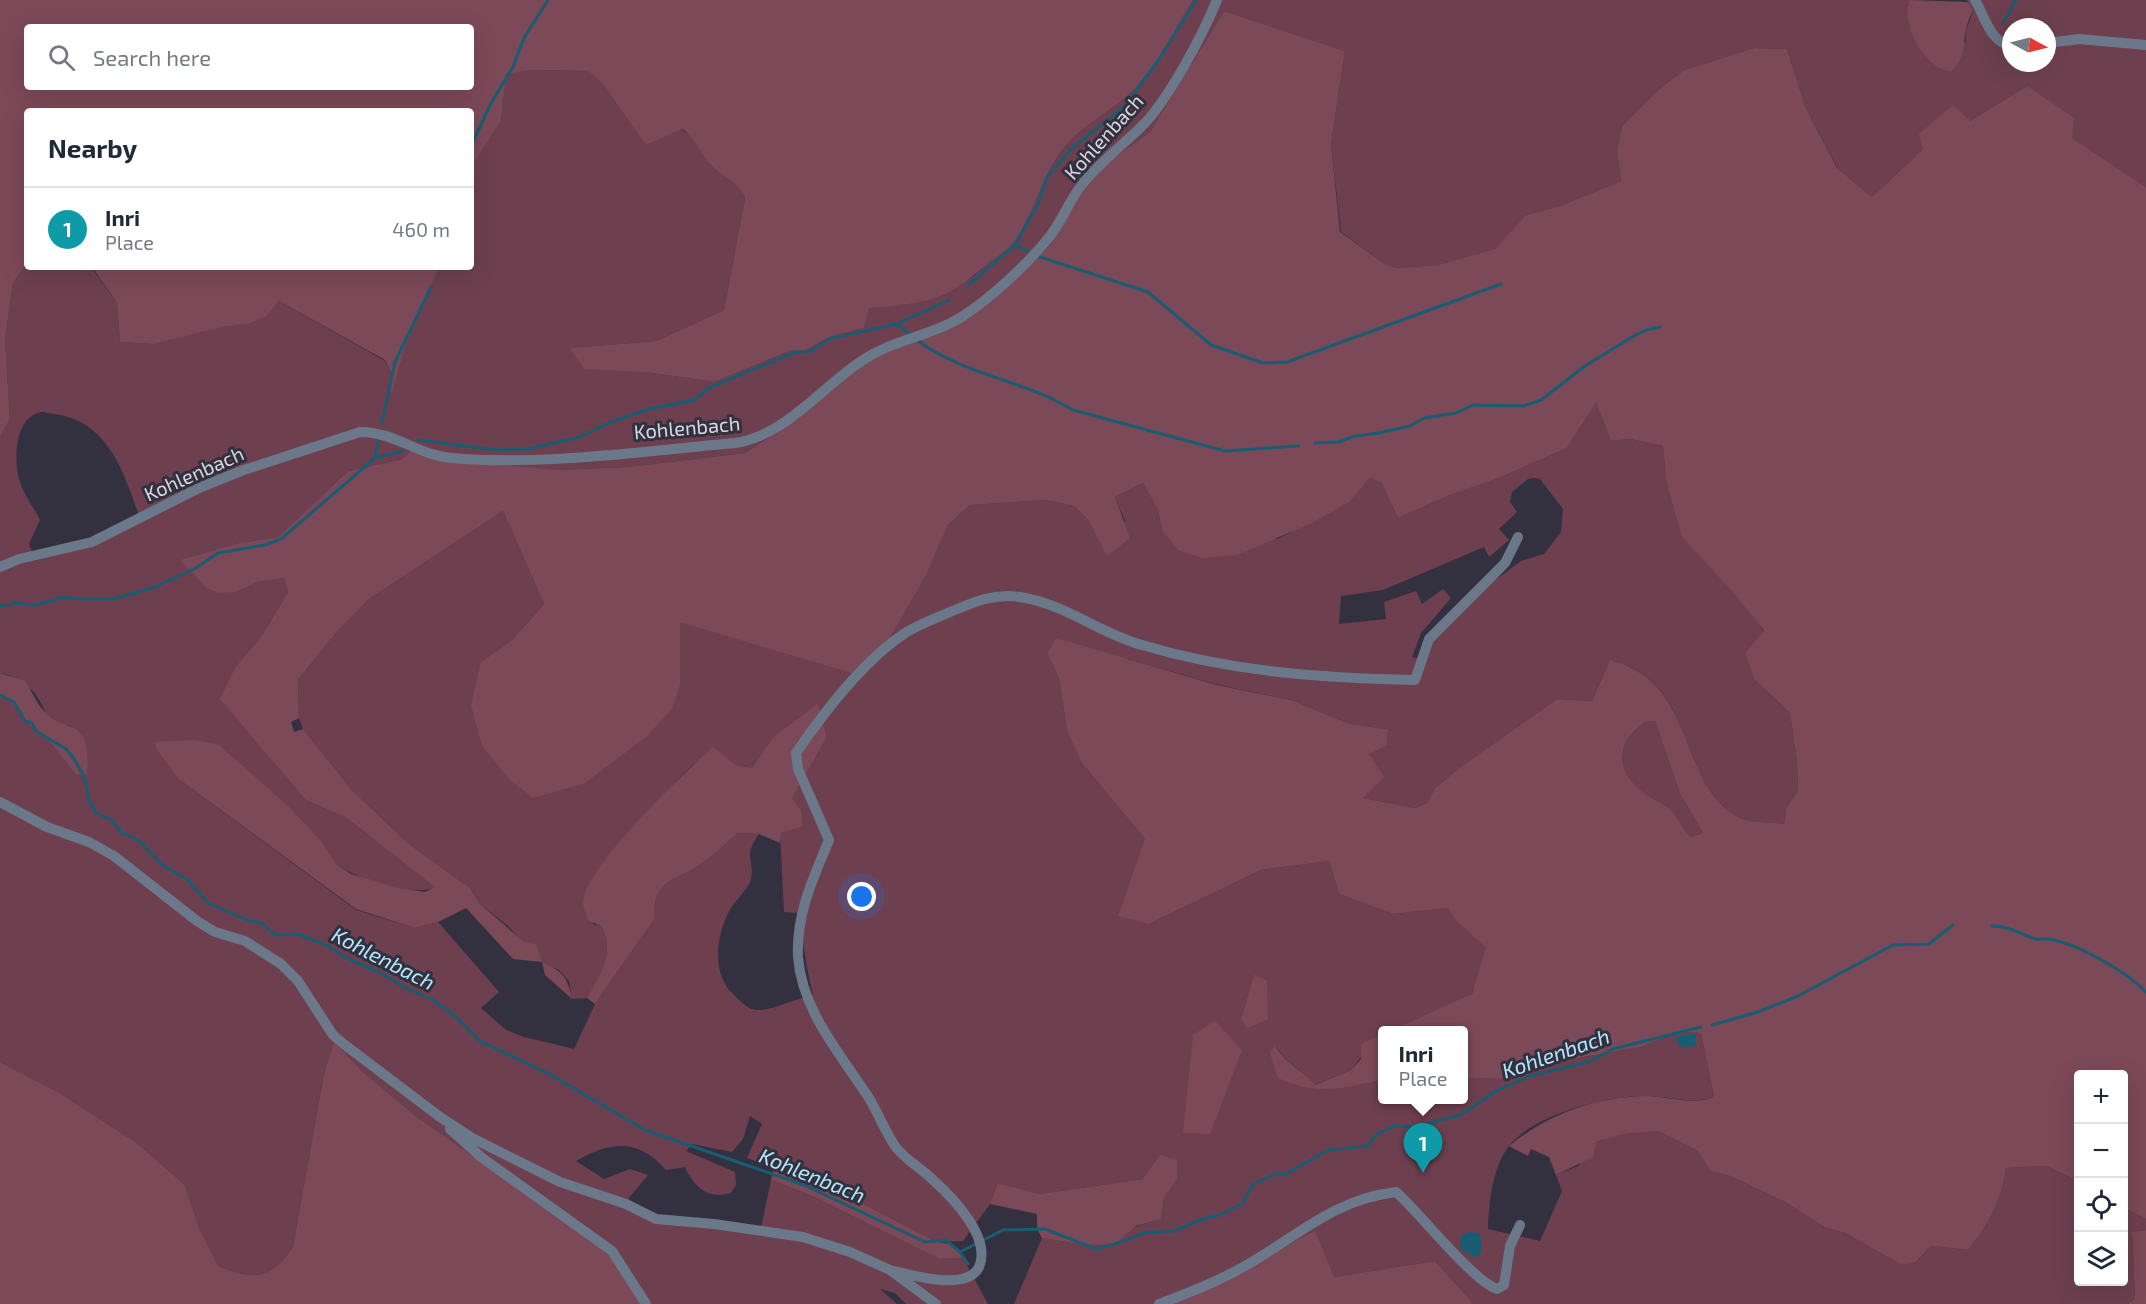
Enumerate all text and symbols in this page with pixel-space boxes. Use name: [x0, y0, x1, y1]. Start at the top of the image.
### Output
north arrow: [2002, 18, 2056, 72]
search box: [24, 24, 474, 90]
icon: search: [45, 41, 78, 74]
text: Search here: [93, 44, 211, 70]
street label: Kohlenbach: [1059, 89, 1148, 184]
text: Nearby: [48, 132, 137, 163]
text: Inri: [105, 204, 140, 230]
text: 1: [63, 217, 72, 241]
text: 460 m: [392, 217, 450, 241]
text: Place: [105, 230, 154, 254]
street label: Kohlenbach: [633, 410, 741, 444]
street label: Kohlenbach: [140, 440, 247, 506]
your location: [847, 882, 876, 911]
water label: Kohlenbach: [328, 921, 439, 994]
water label: Kohlenbach: [1499, 1023, 1613, 1083]
popup: [1378, 1026, 1468, 1104]
text: Inri: [1398, 1040, 1434, 1066]
text: Place: [1398, 1066, 1448, 1090]
map controls: [2074, 1070, 2128, 1286]
button: +: [2074, 1070, 2128, 1124]
pin: 1: [1404, 1124, 1442, 1173]
button: −: [2074, 1124, 2128, 1178]
water label: Kohlenbach: [756, 1142, 869, 1207]
button: locate: [2074, 1178, 2128, 1232]
button: layers: [2074, 1232, 2128, 1286]

